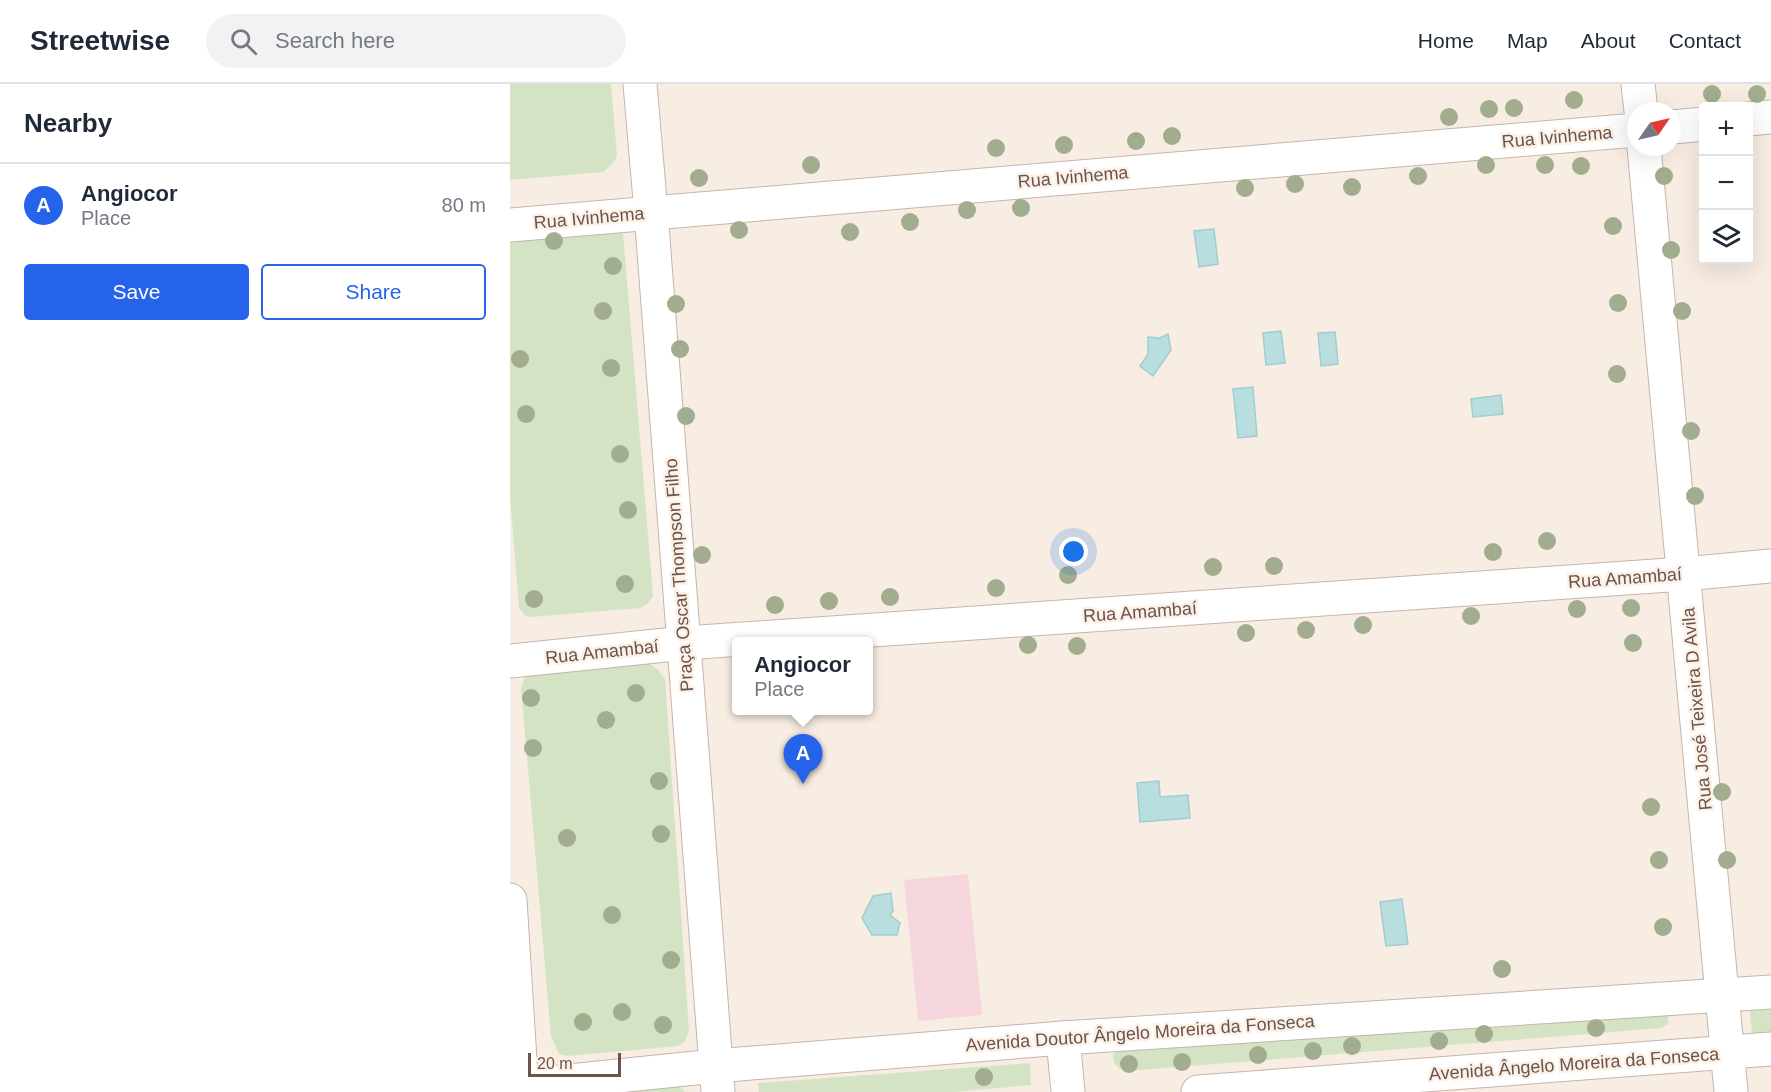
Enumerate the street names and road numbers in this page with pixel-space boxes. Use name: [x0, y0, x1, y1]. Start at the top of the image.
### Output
street label: Rua Ivinhema: [1501, 122, 1614, 152]
street label: Rua Ivinhema: [1017, 162, 1130, 192]
street label: Rua Ivinhema: [533, 203, 646, 233]
street label: Praça Oscar Thompson Filho: [661, 458, 697, 692]
street label: Rua Amambaí: [1567, 564, 1683, 592]
street label: Rua Amambaí: [1082, 598, 1198, 626]
street label: Rua José Teixeira D Avila: [1678, 606, 1716, 811]
street label: Rua Amambaí: [544, 636, 660, 668]
street label: Avenida Doutor Ângelo Moreira da Fonseca: [965, 1011, 1316, 1055]
street label: Avenida Ângelo Moreira da Fonseca: [1428, 1044, 1721, 1084]

